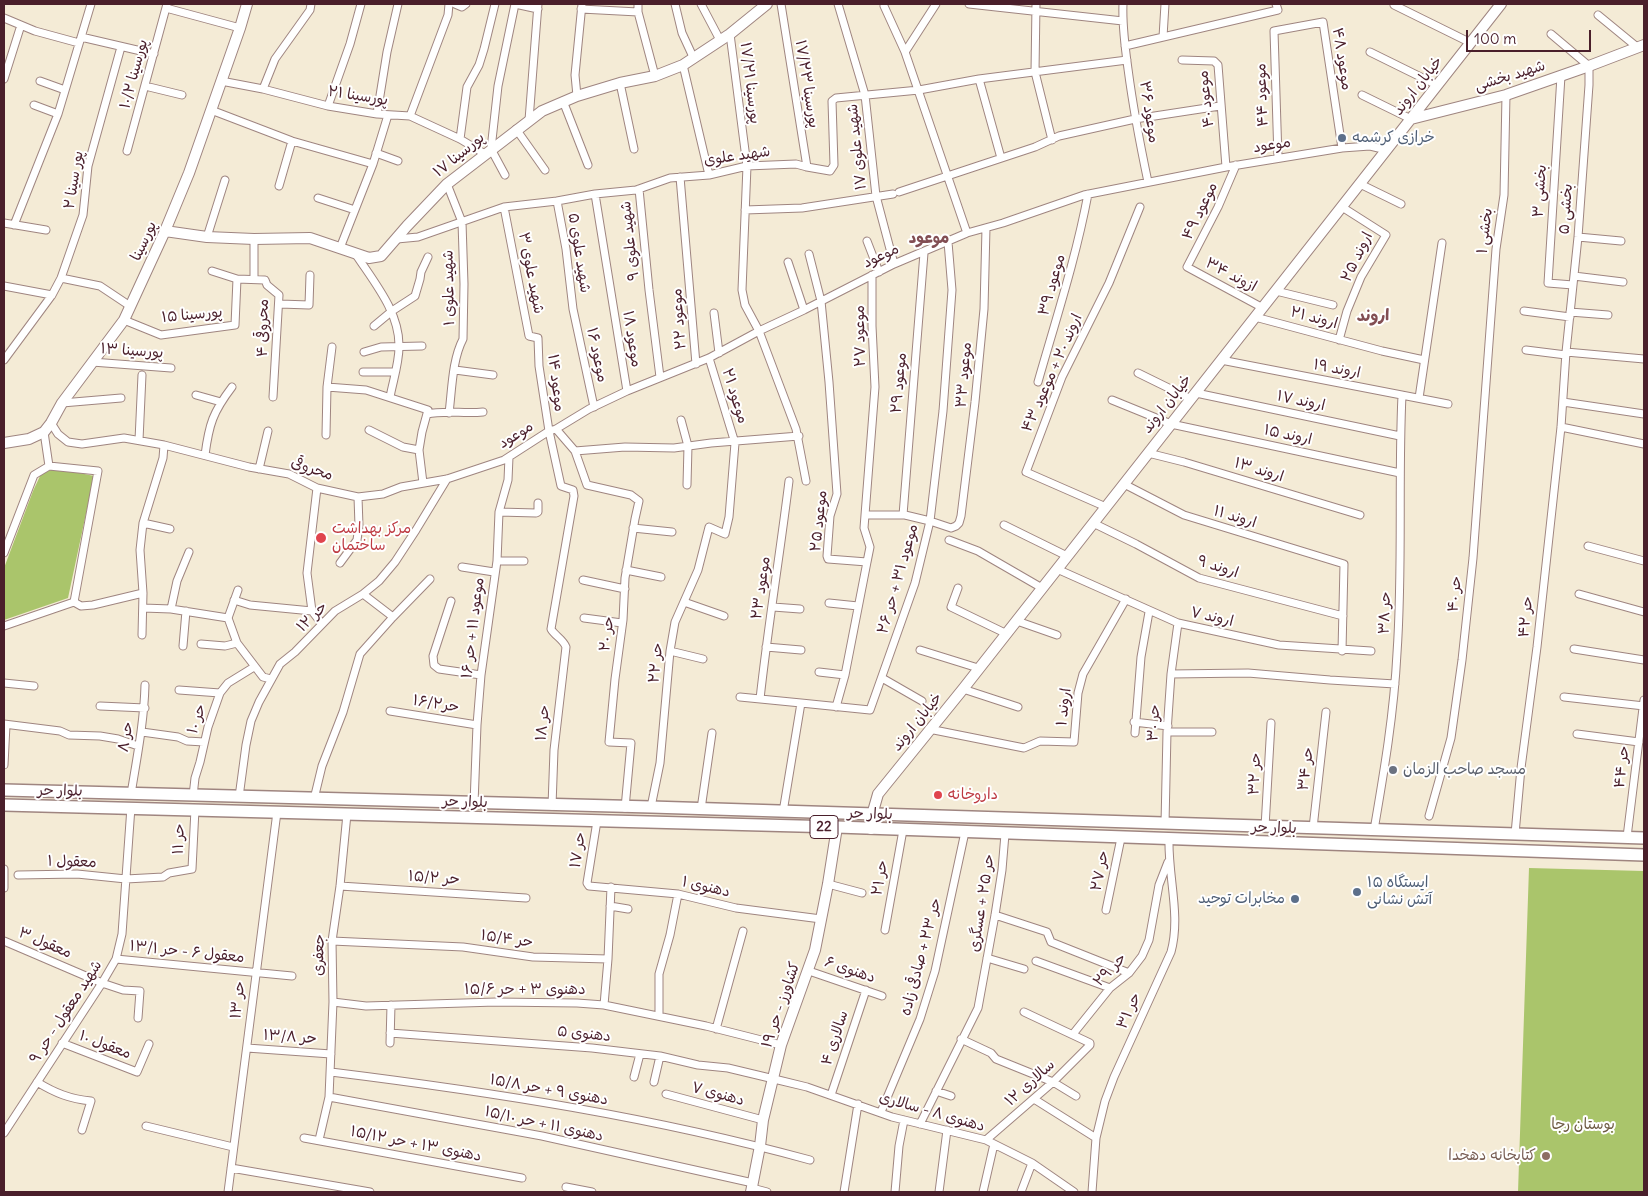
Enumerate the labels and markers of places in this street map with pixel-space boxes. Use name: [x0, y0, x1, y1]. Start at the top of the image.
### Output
place label: خرازی کرشمه: [1352, 129, 1435, 147]
marker: خرازی کرشمه: [1336, 132, 1348, 144]
place label: مرکز بهداشت ساختمان: [332, 520, 411, 555]
marker: مرکز بهداشت ساختمان: [314, 531, 328, 545]
place label: مسجد صاحب الزمان: [1403, 761, 1526, 779]
marker: مسجد صاحب الزمان: [1387, 764, 1399, 776]
place label: داروخانه: [948, 786, 998, 804]
marker: داروخانه: [932, 789, 944, 801]
place label: ایستگاه ۱۵ آتش نشانی: [1367, 874, 1432, 909]
marker: ایستگاه ۱۵ آتش نشانی: [1351, 886, 1363, 898]
place label: مخابرات توحید: [1198, 890, 1285, 908]
marker: مخابرات توحید: [1289, 893, 1301, 905]
place label: کتابخانه دهخدا: [1448, 1147, 1536, 1165]
marker: کتابخانه دهخدا: [1540, 1150, 1552, 1162]

